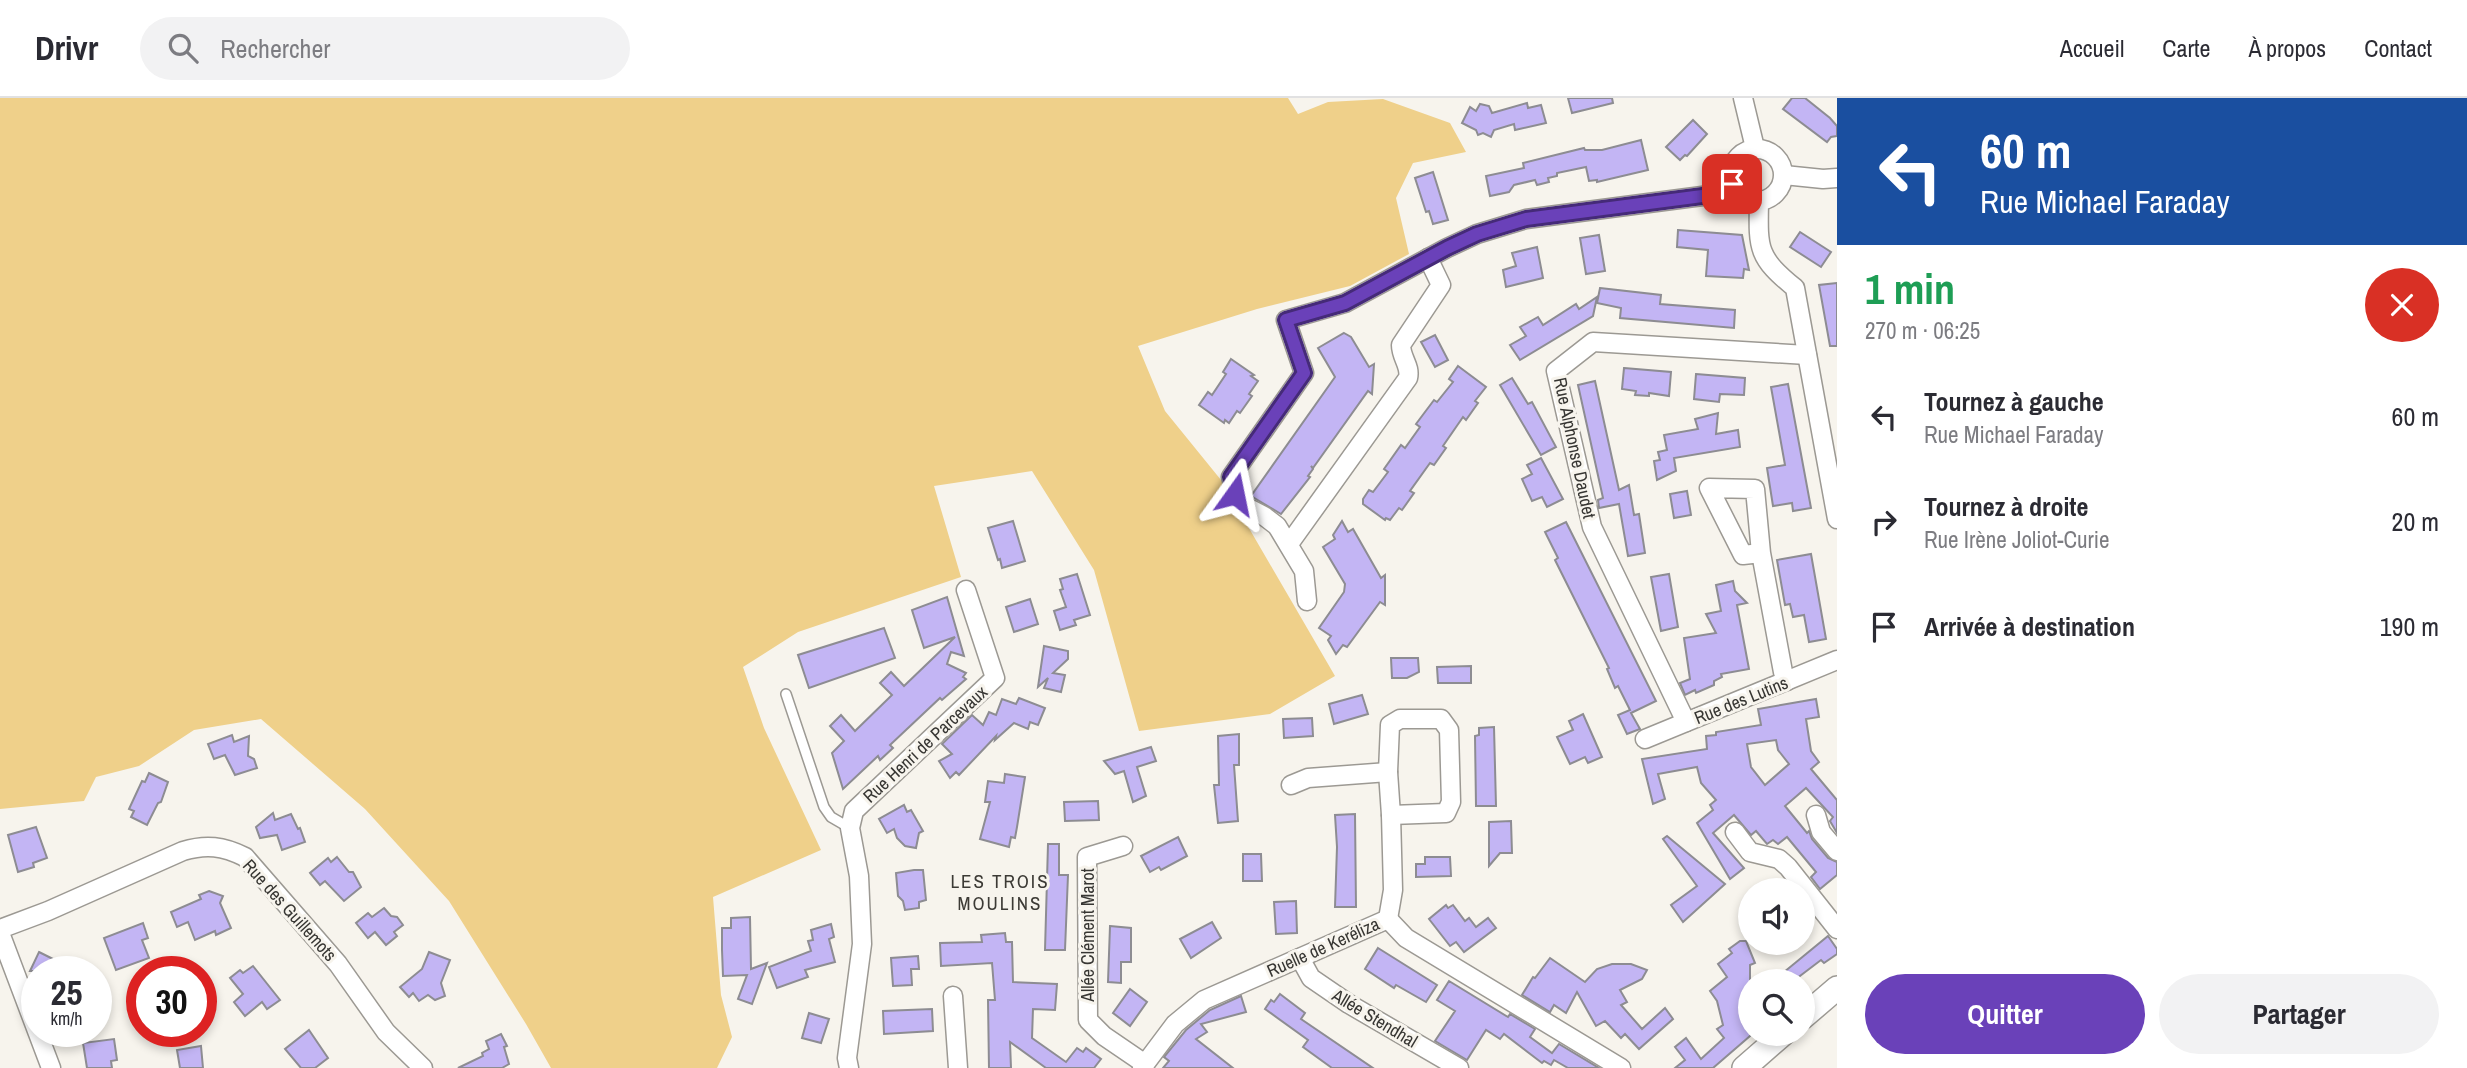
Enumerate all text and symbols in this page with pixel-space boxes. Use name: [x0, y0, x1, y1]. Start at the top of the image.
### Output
search box: [140, 17, 630, 80]
text: Drivr: [35, 26, 98, 70]
icon: search: [164, 29, 202, 67]
text: Rechercher: [220, 31, 330, 66]
text: Accueil: [2060, 32, 2124, 64]
text: Carte: [2162, 32, 2210, 64]
text: À propos: [2248, 32, 2326, 64]
text: Contact: [2364, 32, 2432, 64]
text: 60 m: [1980, 117, 2072, 183]
icon: left: [1865, 126, 1956, 217]
pin: [1702, 154, 1762, 214]
icon: arrive: [1713, 165, 1751, 203]
text: Rue Michael Faraday: [1980, 180, 2230, 223]
text: 1 min: [1865, 261, 1955, 317]
button: close: [2365, 268, 2439, 342]
text: 270 m · 06:25: [1865, 315, 1980, 346]
street label: Rue Alphonse Daudet: [1548, 375, 1602, 521]
text: Tournez à gauche: [1924, 384, 2104, 419]
icon: left: [1865, 398, 1903, 436]
text: 60 m: [2392, 399, 2439, 434]
text: Rue Michael Faraday: [1924, 419, 2103, 450]
position arrow: [1198, 457, 1272, 531]
text: Tournez à droite: [1924, 489, 2088, 524]
icon: right: [1865, 503, 1903, 541]
text: 20 m: [2392, 504, 2439, 539]
text: Rue Irène Joliot-Curie: [1924, 524, 2110, 555]
icon: arrive: [1865, 608, 1903, 646]
text: Arrivée à destination: [1924, 609, 2135, 644]
text: 190 m: [2380, 609, 2439, 644]
street label: Rue des Lutins: [1690, 670, 1792, 730]
street label: Rue Henri de Parcevaux: [857, 679, 993, 808]
street label: Rue des Guillemots: [237, 853, 343, 967]
district label: LES TROIS MOULINS: [950, 868, 1050, 916]
street label: Allée Clément Marot: [1075, 868, 1100, 1003]
map controls: [1738, 878, 1815, 1046]
button: sound: [1738, 878, 1815, 955]
street label: Ruelle de Keréliza: [1263, 911, 1383, 983]
speed limit sign: 30: [126, 956, 217, 1047]
text: 25: [51, 969, 82, 1016]
button: search: [1738, 969, 1815, 1046]
button: Quitter: [1865, 974, 2145, 1054]
button: Partager: [2159, 974, 2439, 1054]
street label: Allée Stendhal: [1327, 982, 1422, 1053]
text: km/h: [51, 1006, 83, 1031]

